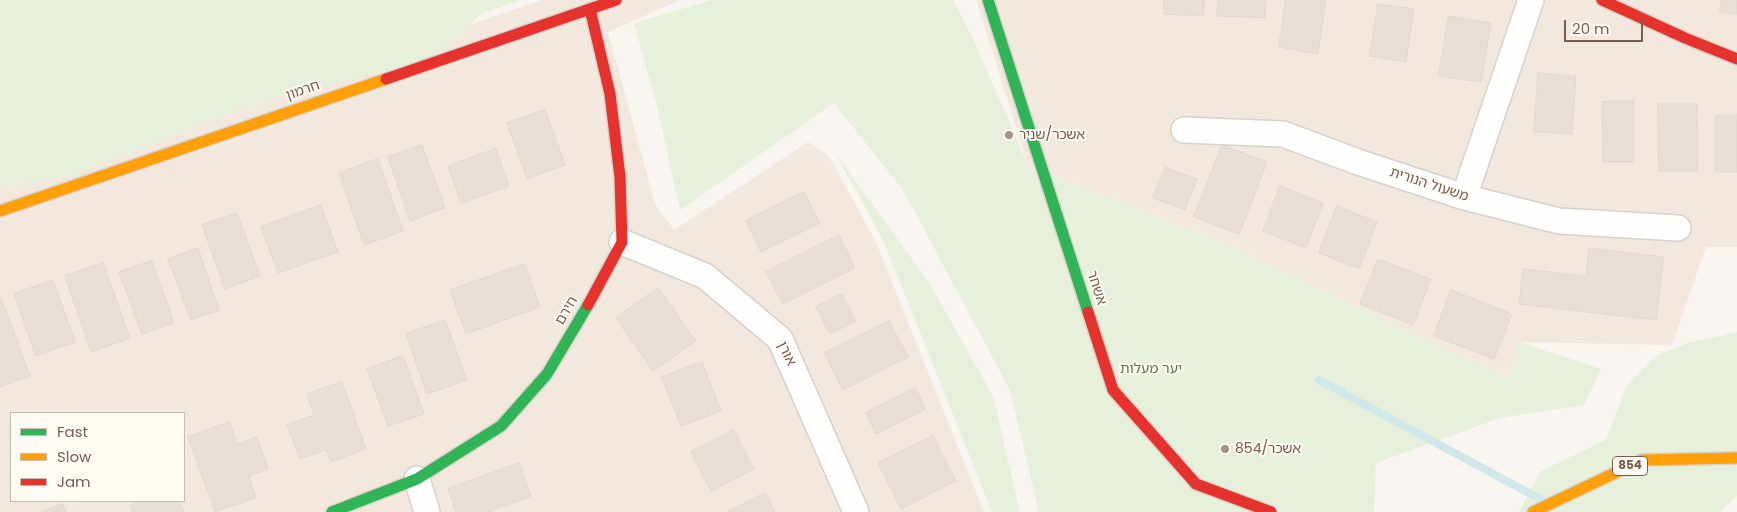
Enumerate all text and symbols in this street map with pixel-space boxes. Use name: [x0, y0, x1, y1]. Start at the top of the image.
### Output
scale bar: [1567, 10, 1646, 42]
text: 20 m: [1572, 18, 1610, 39]
street label: חרמון: [284, 77, 322, 105]
place label: אשכר/שניר: [1019, 127, 1085, 143]
marker: אשכר/שניר: [1003, 129, 1015, 141]
street label: משעול הנורית: [1387, 164, 1471, 206]
street label: אשחר: [1083, 269, 1109, 307]
street label: חירם: [552, 294, 582, 328]
street label: אורן: [773, 339, 799, 369]
park label: יער מעלות: [1120, 361, 1182, 377]
legend: [10, 412, 185, 502]
text: Fast: [57, 421, 88, 442]
place label: אשכר/854: [1235, 441, 1301, 457]
marker: אשכר/854: [1219, 443, 1231, 455]
text: Slow: [57, 446, 91, 467]
road number: 854: [1612, 456, 1648, 476]
text: Jam: [57, 471, 91, 492]

